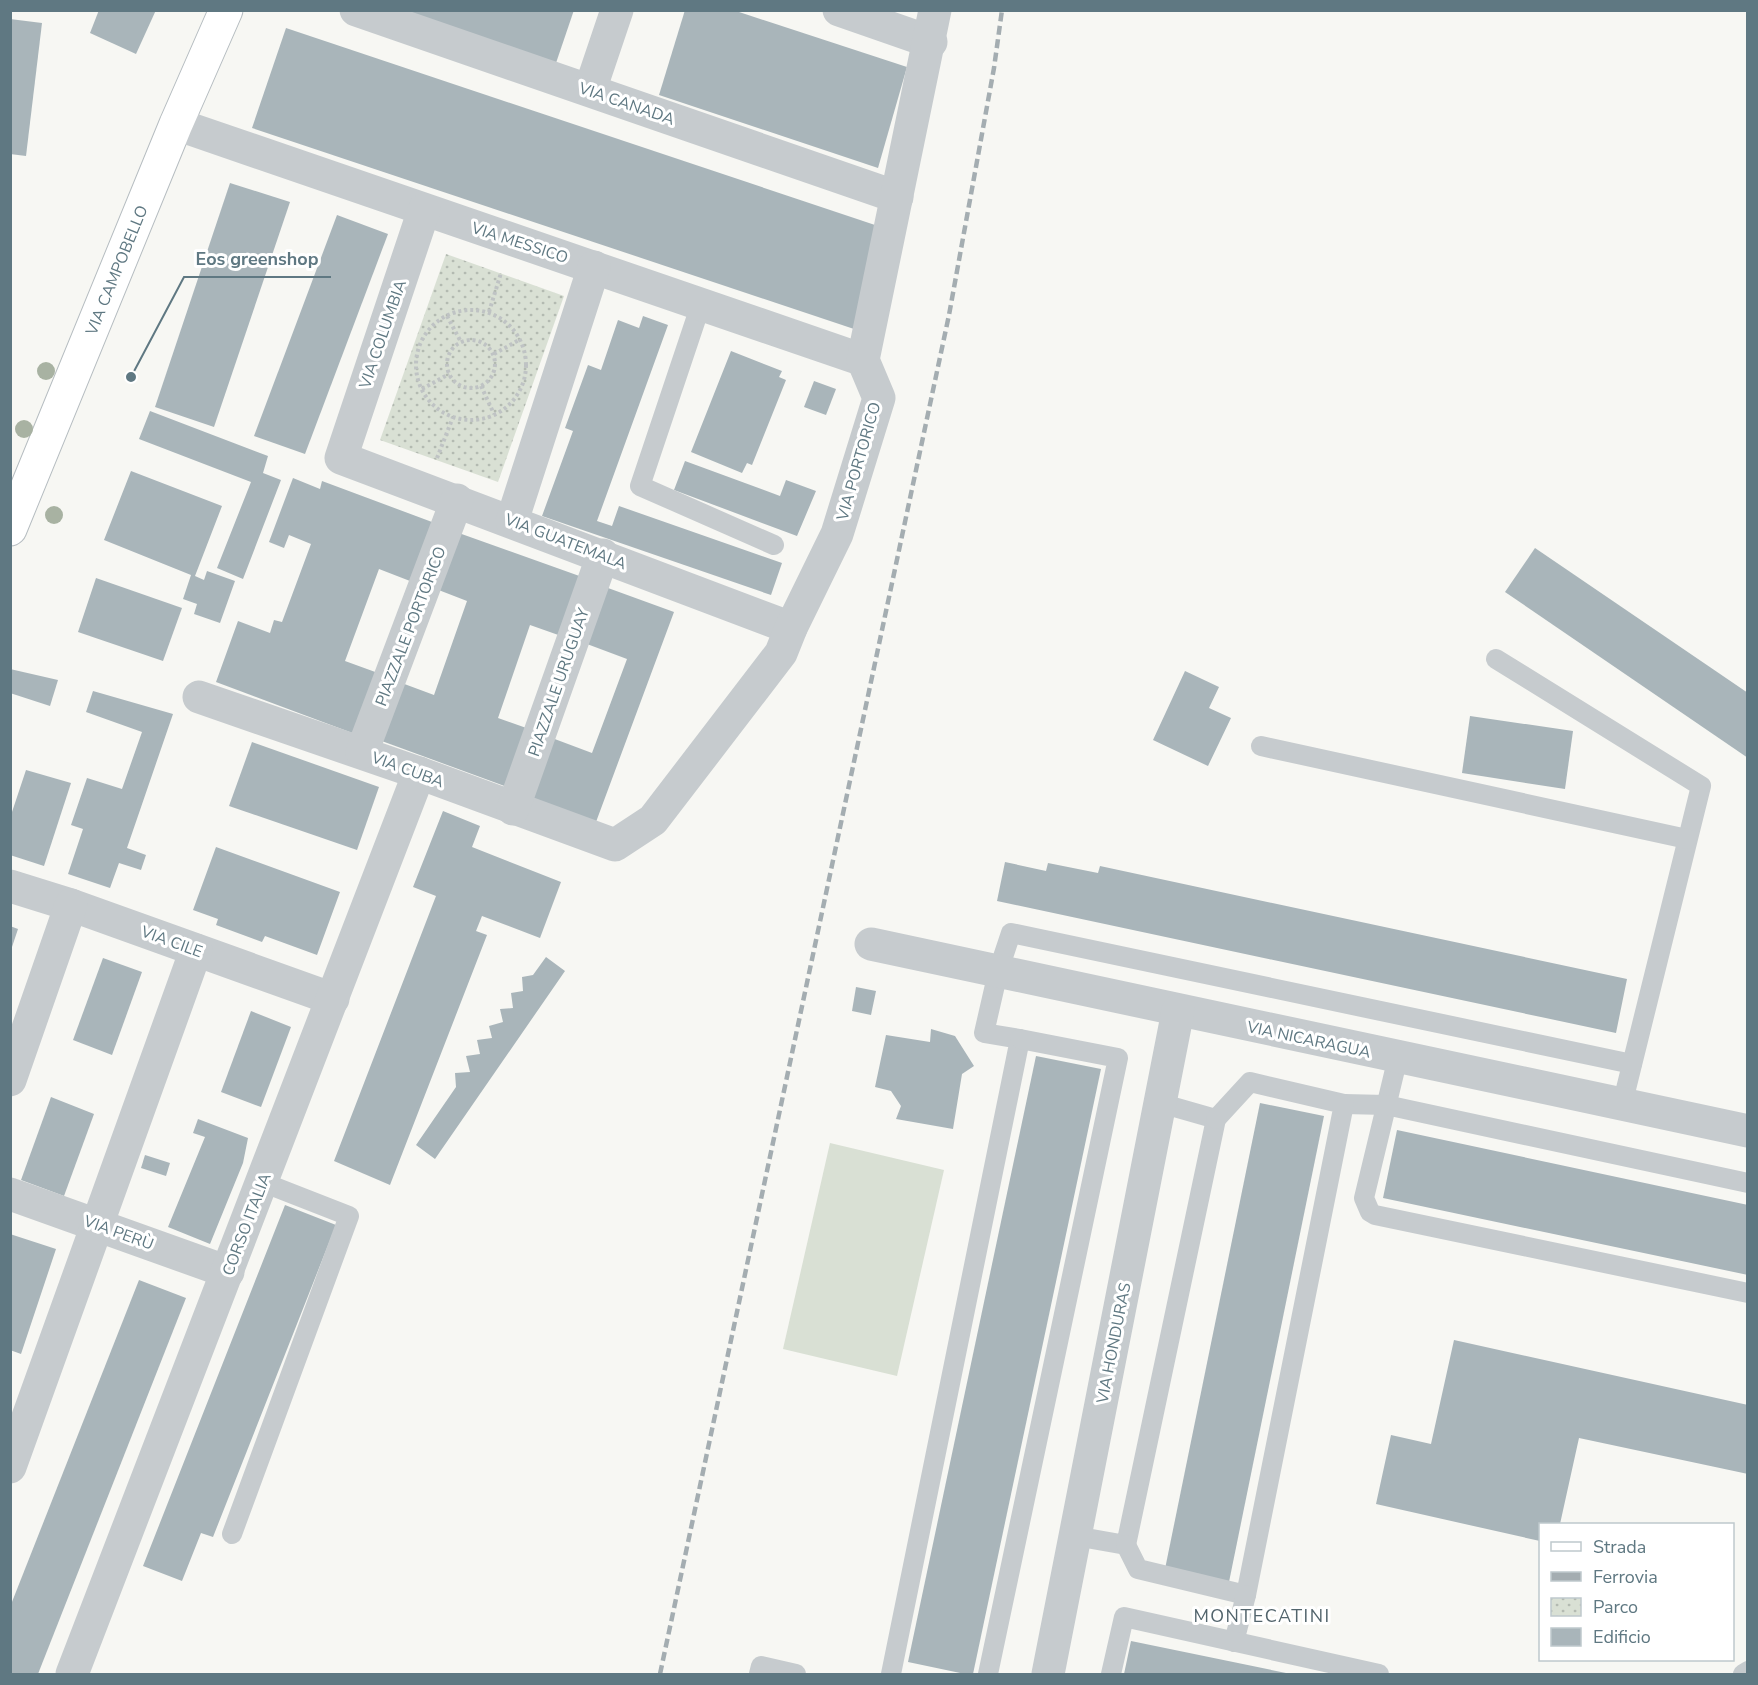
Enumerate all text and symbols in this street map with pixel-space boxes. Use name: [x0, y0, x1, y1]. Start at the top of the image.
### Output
street label: VIA CANADA: [575, 77, 678, 131]
street label: VIA CAMPOBELLO: [80, 202, 154, 339]
street label: VIA MESSICO: [468, 217, 571, 269]
callout: Eos greenshop: [184, 241, 331, 277]
text: Eos greenshop: [195, 247, 319, 271]
street label: VIA COLUMBIA: [354, 277, 412, 393]
street label: VIA PORTORICO: [831, 399, 886, 524]
street label: VIA GUATEMALA: [501, 508, 630, 575]
street label: PIAZZALE PORTORICO: [370, 543, 452, 709]
street label: PIAZZALE URUGUAY: [523, 605, 595, 759]
street label: VIA CUBA: [367, 746, 447, 793]
street label: VIA CILE: [137, 920, 205, 963]
street label: VIA NICARAGUA: [1244, 1016, 1373, 1064]
street label: CORSO ITALIA: [217, 1170, 277, 1279]
street label: VIA PERÙ: [80, 1210, 157, 1256]
street label: VIA HONDURAS: [1091, 1281, 1137, 1406]
legend: [1539, 1523, 1734, 1661]
text: Strada: [1593, 1535, 1646, 1559]
text: Ferrovia: [1593, 1565, 1658, 1589]
text: Parco: [1593, 1595, 1638, 1619]
district label: MONTECATINI: [1193, 1604, 1331, 1628]
text: Edificio: [1593, 1625, 1651, 1649]

